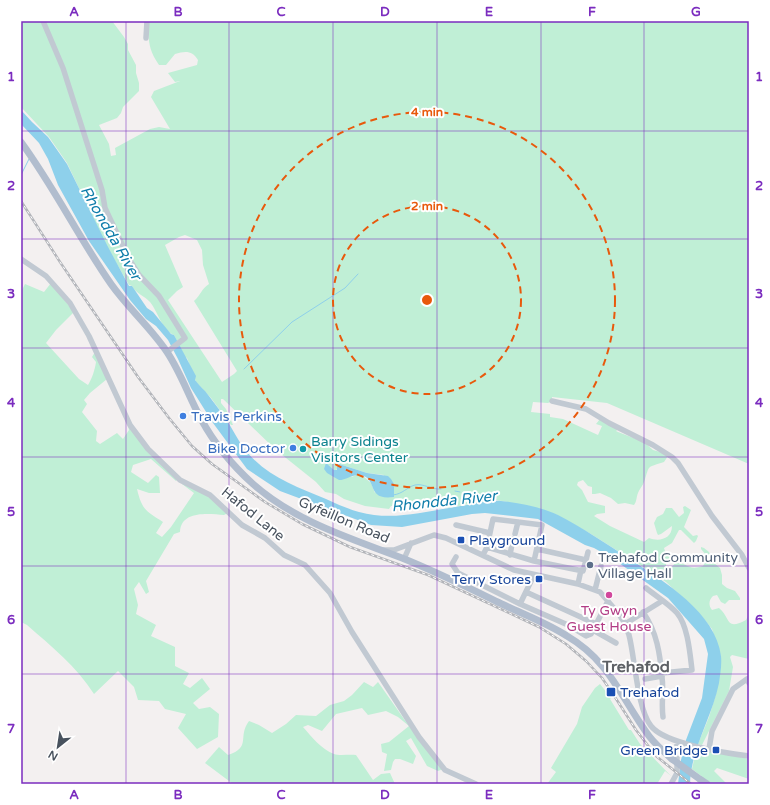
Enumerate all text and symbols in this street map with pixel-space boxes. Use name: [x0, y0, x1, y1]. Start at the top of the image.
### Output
text: A: [69, 4, 79, 20]
text: B: [173, 4, 183, 20]
text: C: [276, 4, 286, 20]
text: D: [380, 4, 390, 20]
text: E: [485, 4, 493, 20]
text: F: [588, 4, 596, 20]
text: G: [691, 4, 701, 20]
text: 1: [7, 69, 15, 85]
text: 1: [755, 69, 763, 85]
text: 4 min: [411, 105, 443, 119]
text: 2: [7, 178, 15, 194]
text: 2: [755, 178, 763, 194]
water label: Rhondda River: [77, 183, 146, 285]
text: 2 min: [411, 199, 443, 213]
text: 3: [7, 286, 15, 302]
text: 3: [755, 286, 763, 302]
centre of rings: [420, 293, 434, 307]
text: 4: [7, 395, 16, 411]
text: 4: [755, 395, 764, 411]
place label: Travis Perkins: [191, 408, 282, 425]
marker: Travis Perkins: [178, 411, 188, 421]
place label: Barry Sidings Visitors Center: [311, 433, 409, 466]
place label: Bike Doctor: [208, 440, 286, 457]
marker: Bike Doctor: [288, 443, 298, 453]
marker: Barry Sidings Visitors Center: [298, 444, 308, 454]
street label: Hafod Lane: [218, 483, 288, 545]
water label: Rhondda River: [390, 486, 500, 515]
street label: Gyfeillon Road: [296, 493, 392, 547]
text: 5: [7, 504, 15, 520]
text: 5: [755, 504, 763, 520]
place label: Playground: [469, 532, 545, 549]
marker: Playground: [456, 535, 466, 545]
place label: Trehafod Community Village Hall: [598, 549, 738, 582]
marker: Trehafod Community Village Hall: [585, 560, 595, 570]
place label: Terry Stores: [452, 571, 531, 588]
marker: Terry Stores: [534, 574, 544, 584]
marker: Ty Gwyn Guest House: [604, 590, 614, 600]
place label: Ty Gwyn Guest House: [567, 602, 651, 635]
text: 6: [7, 612, 15, 628]
text: 6: [755, 612, 763, 628]
district label: Trehafod: [601, 657, 670, 677]
place label: Trehafod: [620, 684, 679, 701]
marker: Trehafod: [605, 686, 617, 698]
text: 7: [7, 721, 15, 737]
text: 7: [755, 721, 763, 737]
north arrow: [38, 727, 78, 767]
place label: Green Bridge: [620, 742, 708, 759]
marker: Green Bridge: [711, 745, 721, 755]
text: N: [46, 747, 60, 763]
text: A: [69, 787, 79, 803]
text: B: [173, 787, 183, 803]
text: C: [276, 787, 286, 803]
text: D: [380, 787, 390, 803]
text: E: [485, 787, 493, 803]
text: F: [588, 787, 596, 803]
text: G: [691, 787, 701, 803]

